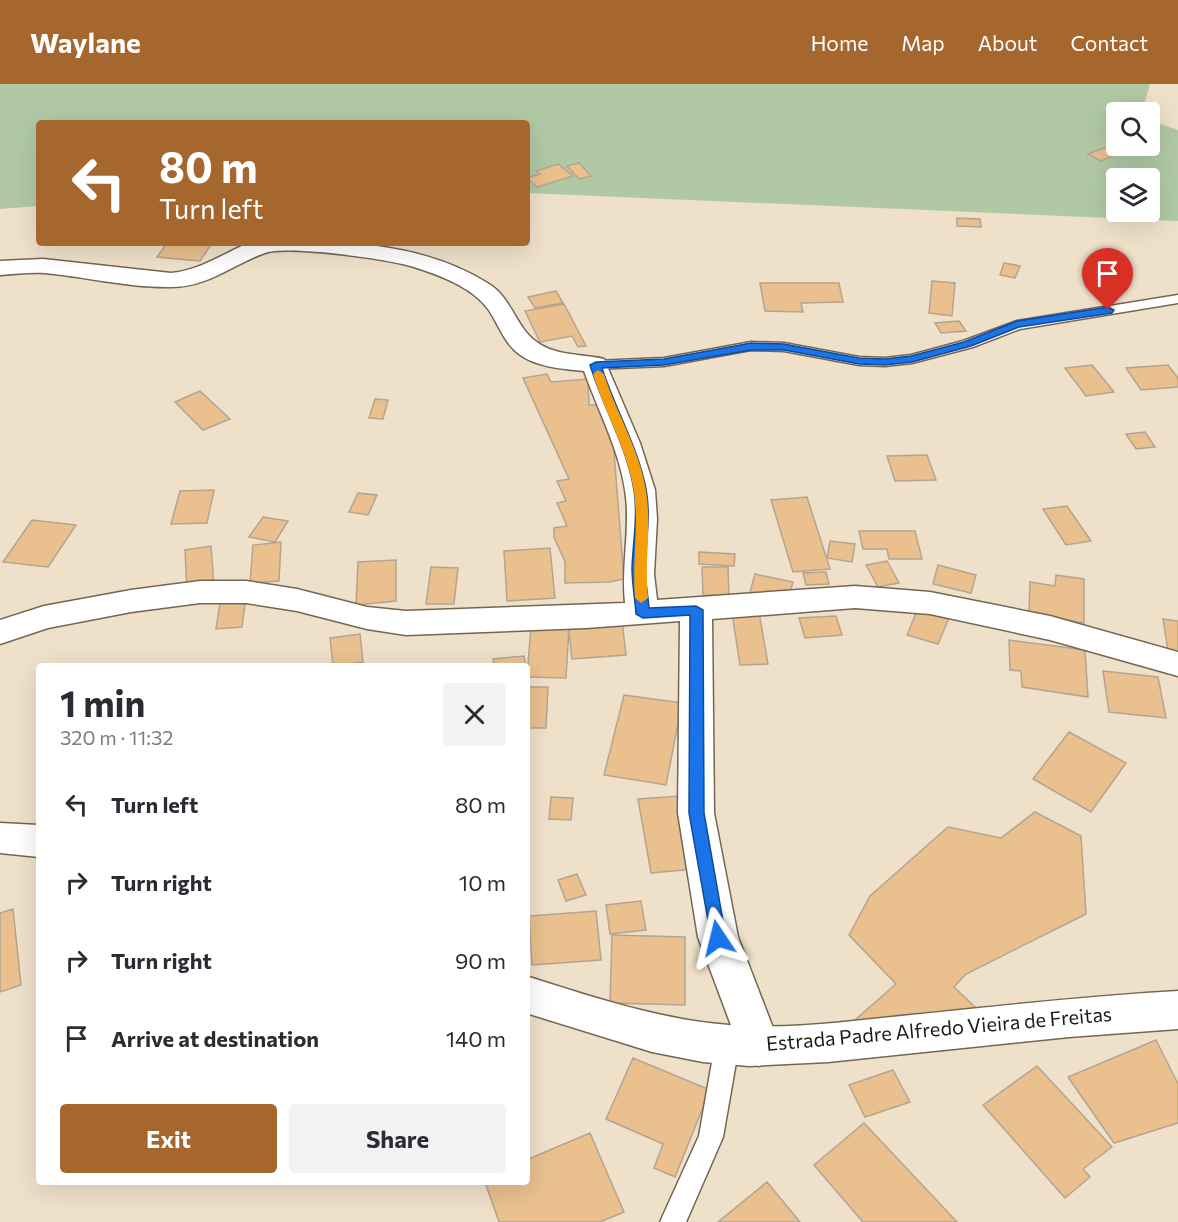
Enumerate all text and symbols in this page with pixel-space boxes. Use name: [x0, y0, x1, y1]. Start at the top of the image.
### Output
text: Waylane: [30, 25, 141, 59]
text: Home: [811, 30, 868, 55]
text: Map: [901, 30, 945, 55]
text: About: [978, 30, 1037, 55]
text: Contact: [1070, 30, 1148, 55]
map controls: [1106, 102, 1160, 222]
button: search: [1106, 102, 1160, 156]
text: 80 m: [159, 140, 258, 192]
icon: left: [60, 144, 138, 222]
button: layers: [1106, 168, 1160, 222]
text: Turn left: [159, 192, 263, 225]
pin: [1082, 248, 1133, 310]
icon: arrive: [1091, 257, 1124, 290]
text: 1 min: [60, 680, 145, 724]
button: close: [443, 683, 506, 746]
text: 320 m · 11:32: [60, 725, 173, 749]
icon: left: [60, 788, 93, 821]
text: Turn left: [111, 791, 198, 818]
text: 80 m: [455, 791, 506, 818]
icon: right: [60, 866, 93, 899]
text: Turn right: [111, 869, 212, 896]
text: 10 m: [459, 869, 506, 896]
position arrow: [686, 906, 750, 970]
icon: right: [60, 944, 93, 977]
text: Turn right: [111, 947, 212, 974]
text: 90 m: [455, 947, 506, 974]
street label: Estrada Padre Alfredo Vieira de Freitas: [765, 1001, 1113, 1055]
icon: arrive: [60, 1022, 93, 1055]
text: Arrive at destination: [111, 1025, 319, 1052]
text: 140 m: [446, 1025, 506, 1052]
button: Exit: [60, 1104, 277, 1173]
button: Share: [289, 1104, 506, 1173]

